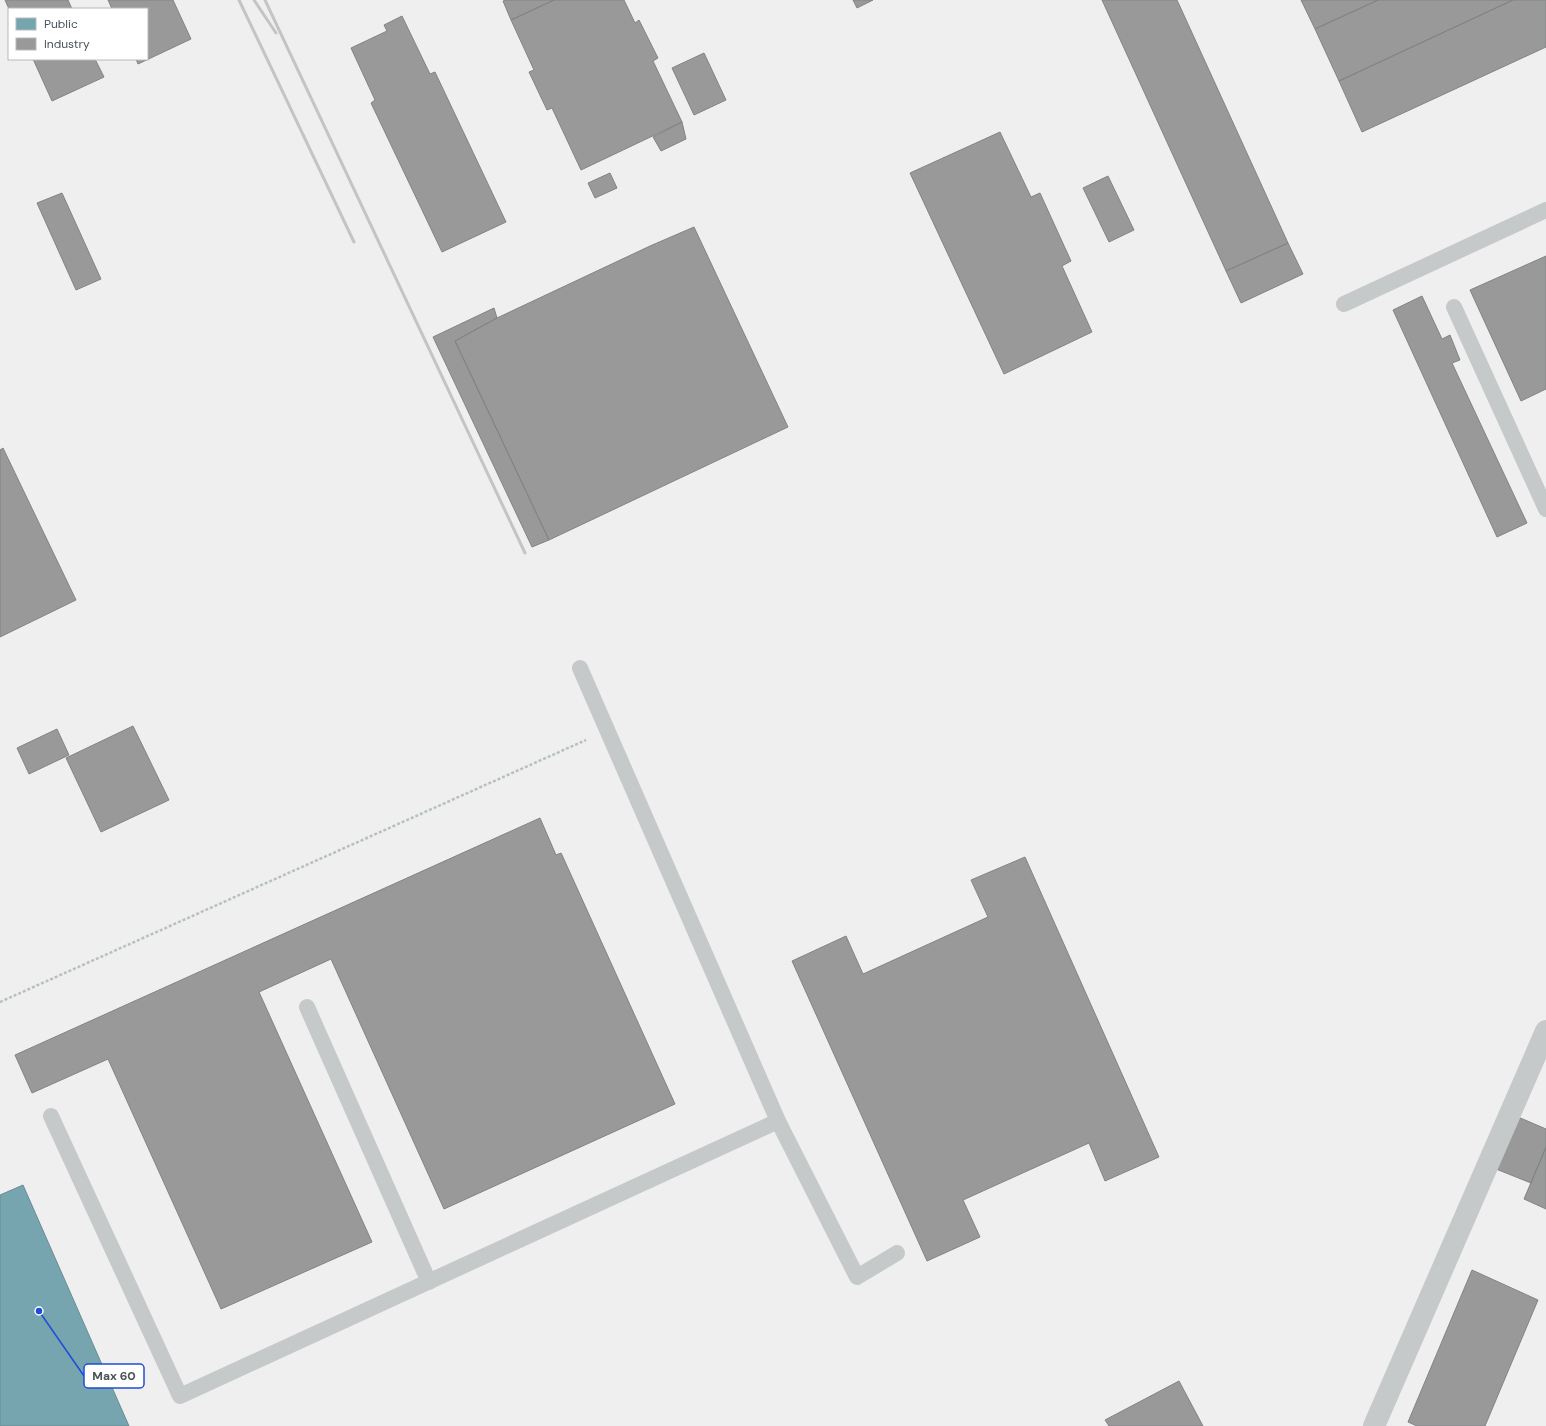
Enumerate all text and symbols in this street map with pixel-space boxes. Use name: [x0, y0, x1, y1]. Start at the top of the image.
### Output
legend: [8, 8, 148, 60]
text: Public: [44, 16, 78, 32]
text: Industry: [44, 36, 90, 52]
callout: Max 60: [84, 1364, 144, 1388]
text: Max 60: [92, 1368, 136, 1384]

